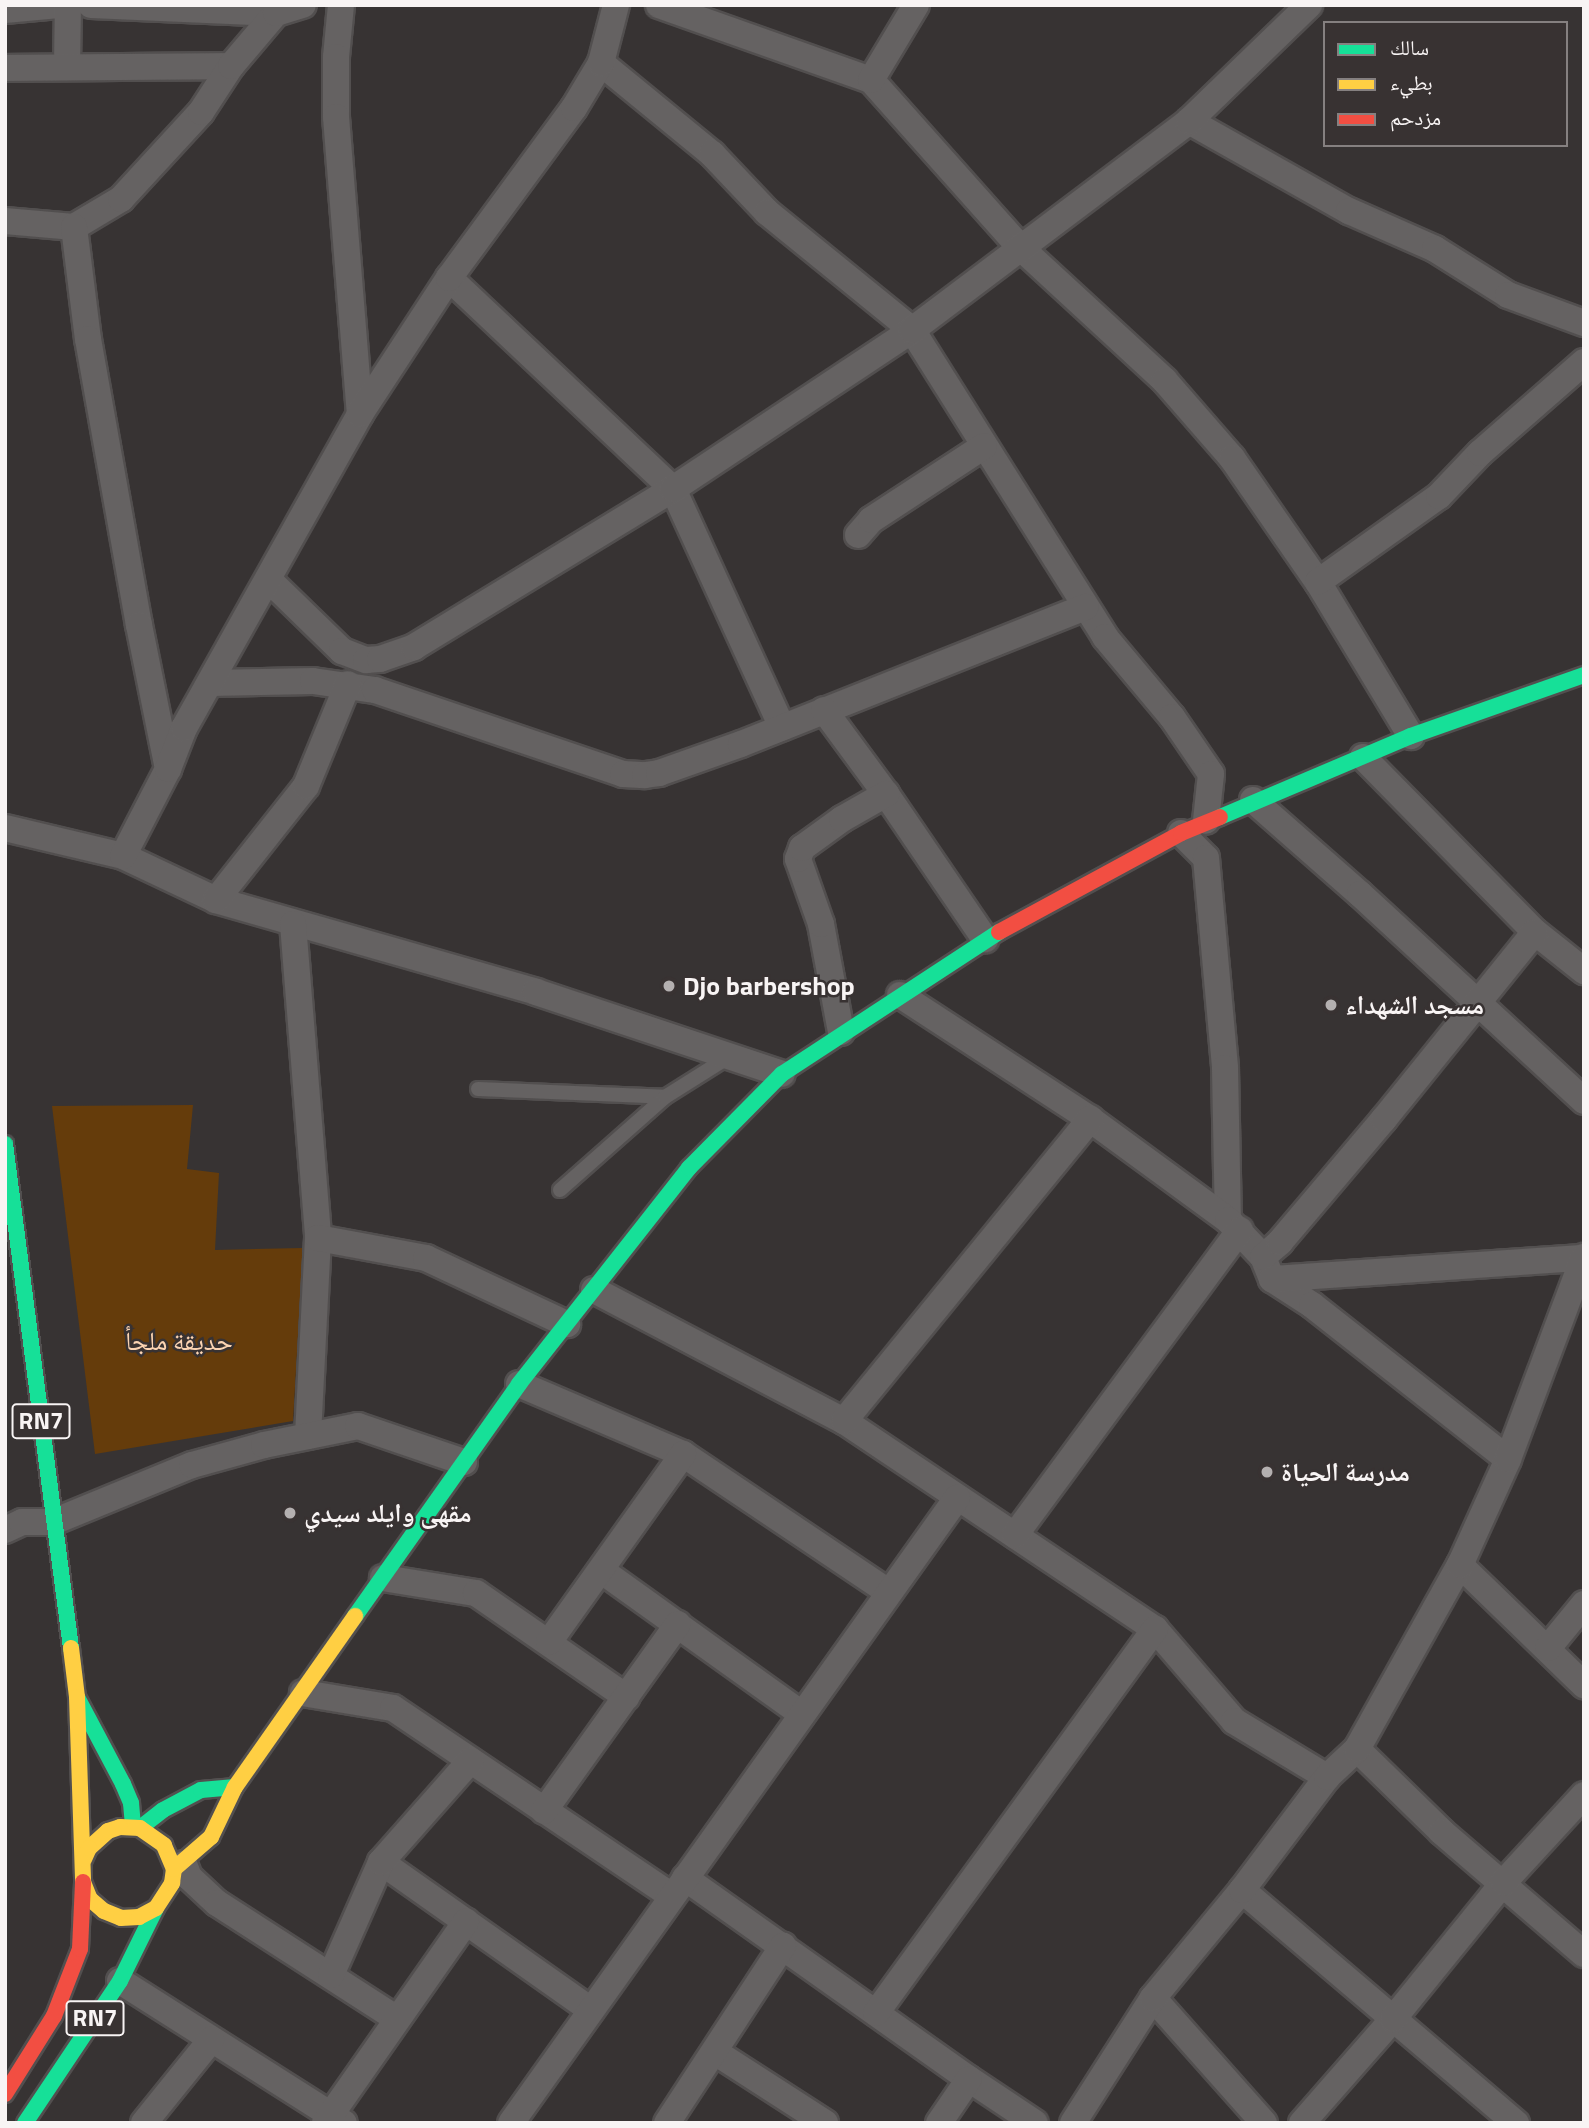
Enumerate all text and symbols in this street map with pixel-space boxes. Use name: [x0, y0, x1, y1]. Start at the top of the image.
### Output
legend: [1323, 21, 1568, 147]
text: سالك: [1390, 31, 1429, 63]
text: بطيء: [1390, 66, 1433, 98]
text: مزدحم: [1390, 101, 1441, 133]
place label: Djo barbershop: [683, 970, 855, 1002]
marker: Djo barbershop: [661, 978, 677, 994]
place label: مسجد الشهداء: [1345, 989, 1484, 1021]
marker: مسجد الشهداء: [1323, 997, 1339, 1013]
park label: حديقة ملجأ: [125, 1325, 233, 1357]
road number: RN7: [11, 1400, 71, 1442]
place label: مدرسة الحياة: [1281, 1456, 1410, 1488]
marker: مدرسة الحياة: [1259, 1464, 1275, 1480]
place label: مقهى وايلد سيدي: [304, 1497, 472, 1529]
marker: مقهى وايلد سيدي: [282, 1505, 298, 1521]
road number: RN7: [65, 1997, 125, 2038]

